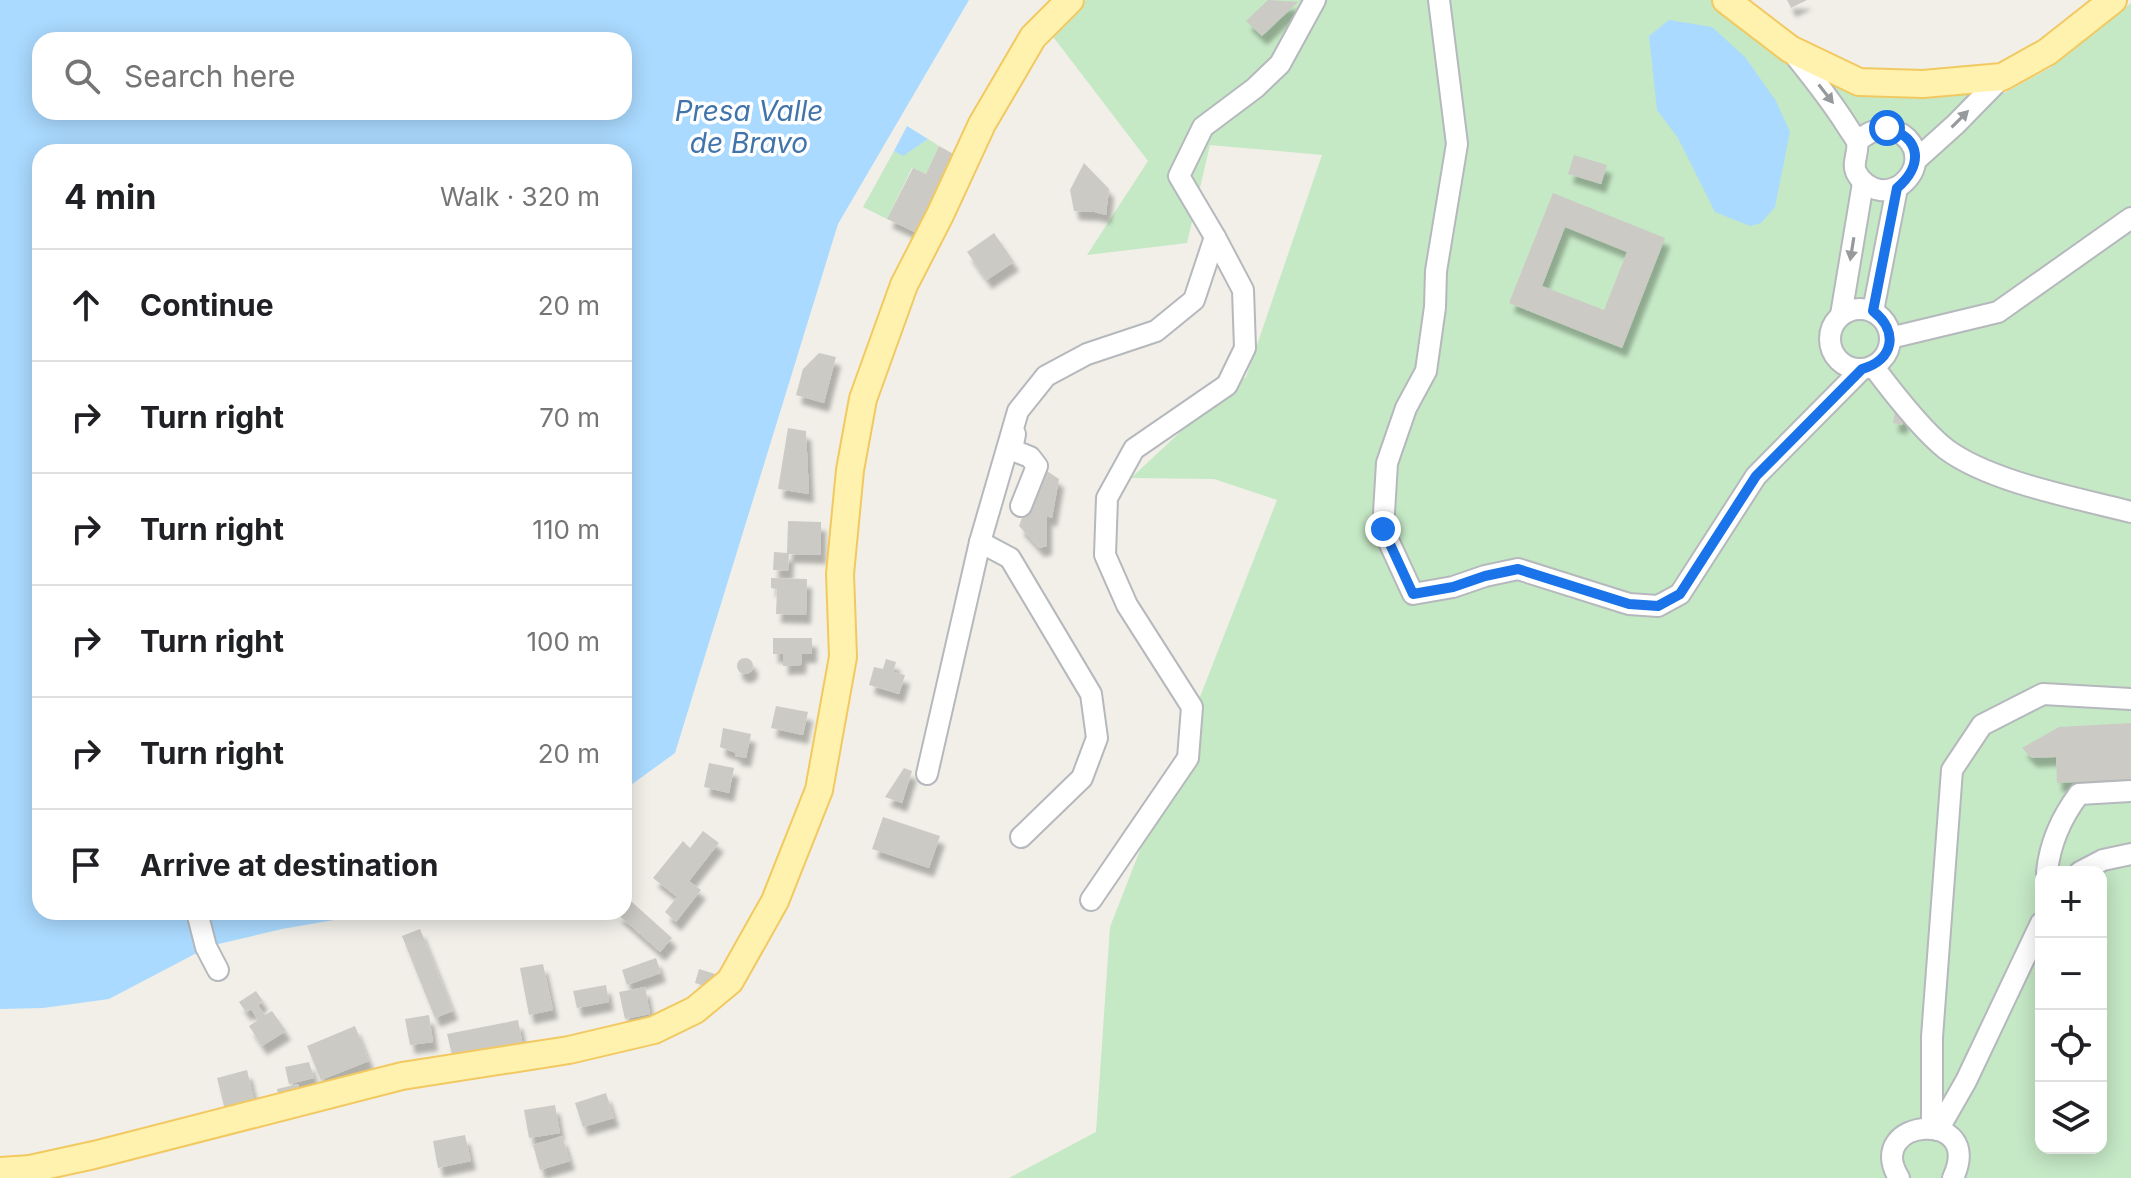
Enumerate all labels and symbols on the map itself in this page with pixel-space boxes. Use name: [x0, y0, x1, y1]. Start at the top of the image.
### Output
one-way arrow: [1817, 84, 1833, 104]
water label: Presa Valle de Bravo: [675, 94, 823, 160]
route start: [1869, 110, 1905, 146]
one-way arrow: [1950, 111, 1969, 129]
one-way arrow: [1845, 236, 1858, 261]
route end: [1365, 511, 1401, 547]

